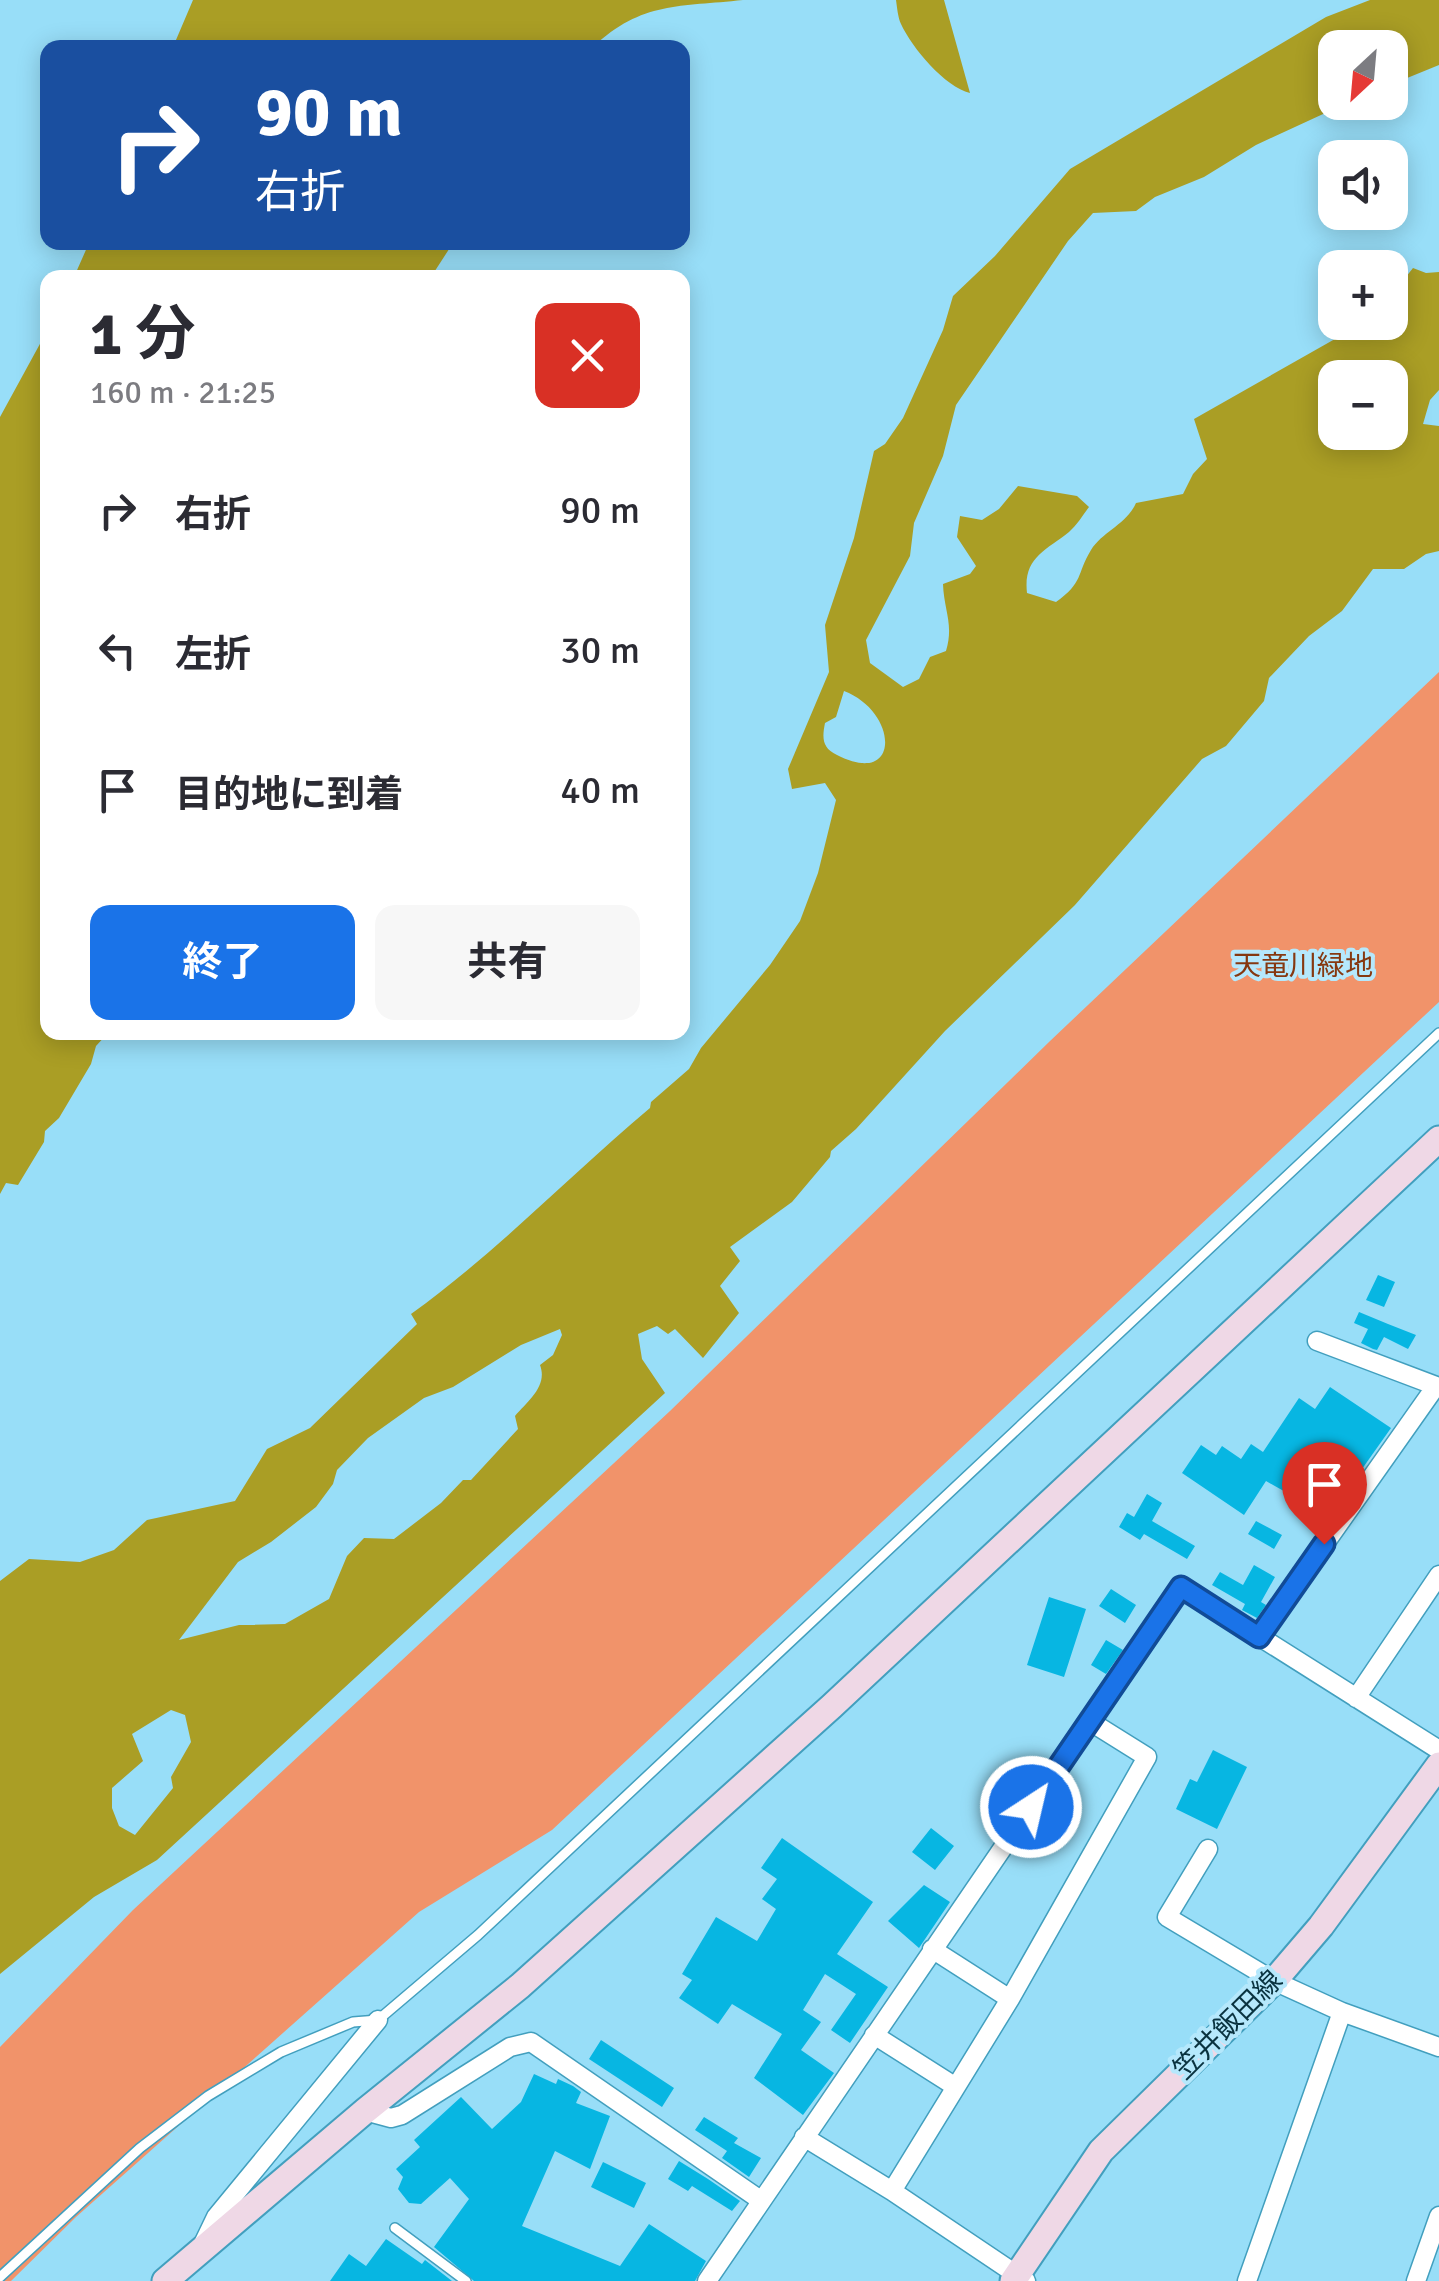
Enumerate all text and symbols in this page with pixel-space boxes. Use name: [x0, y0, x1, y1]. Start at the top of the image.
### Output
north arrow: [1318, 30, 1408, 120]
map controls: [1318, 30, 1408, 450]
text: 90 m: [255, 69, 403, 155]
icon: right: [90, 80, 220, 210]
button: sound: [1318, 140, 1408, 230]
text: 右折: [255, 165, 345, 220]
button: +: [1318, 250, 1408, 340]
text: 1 分: [90, 298, 196, 372]
button: close: [535, 303, 640, 408]
button: −: [1318, 360, 1408, 450]
text: 160 m · 21:25: [90, 373, 276, 412]
icon: right: [90, 483, 145, 538]
text: 90 m: [560, 487, 640, 534]
text: 右折: [175, 491, 251, 538]
icon: left: [90, 623, 145, 678]
text: 30 m: [560, 627, 640, 674]
text: 左折: [175, 631, 251, 678]
icon: arrive: [90, 763, 145, 818]
text: 40 m: [560, 767, 640, 814]
text: 目的地に到着: [175, 771, 403, 818]
button: 終了: [90, 905, 355, 1020]
button: 共有: [375, 905, 640, 1020]
park label: 天竜川緑地: [1233, 949, 1373, 983]
pin: [1282, 1442, 1367, 1545]
icon: arrive: [1297, 1457, 1352, 1512]
position arrow: [979, 1755, 1083, 1859]
street label: 笠井飯田線: [1166, 1963, 1290, 2087]

